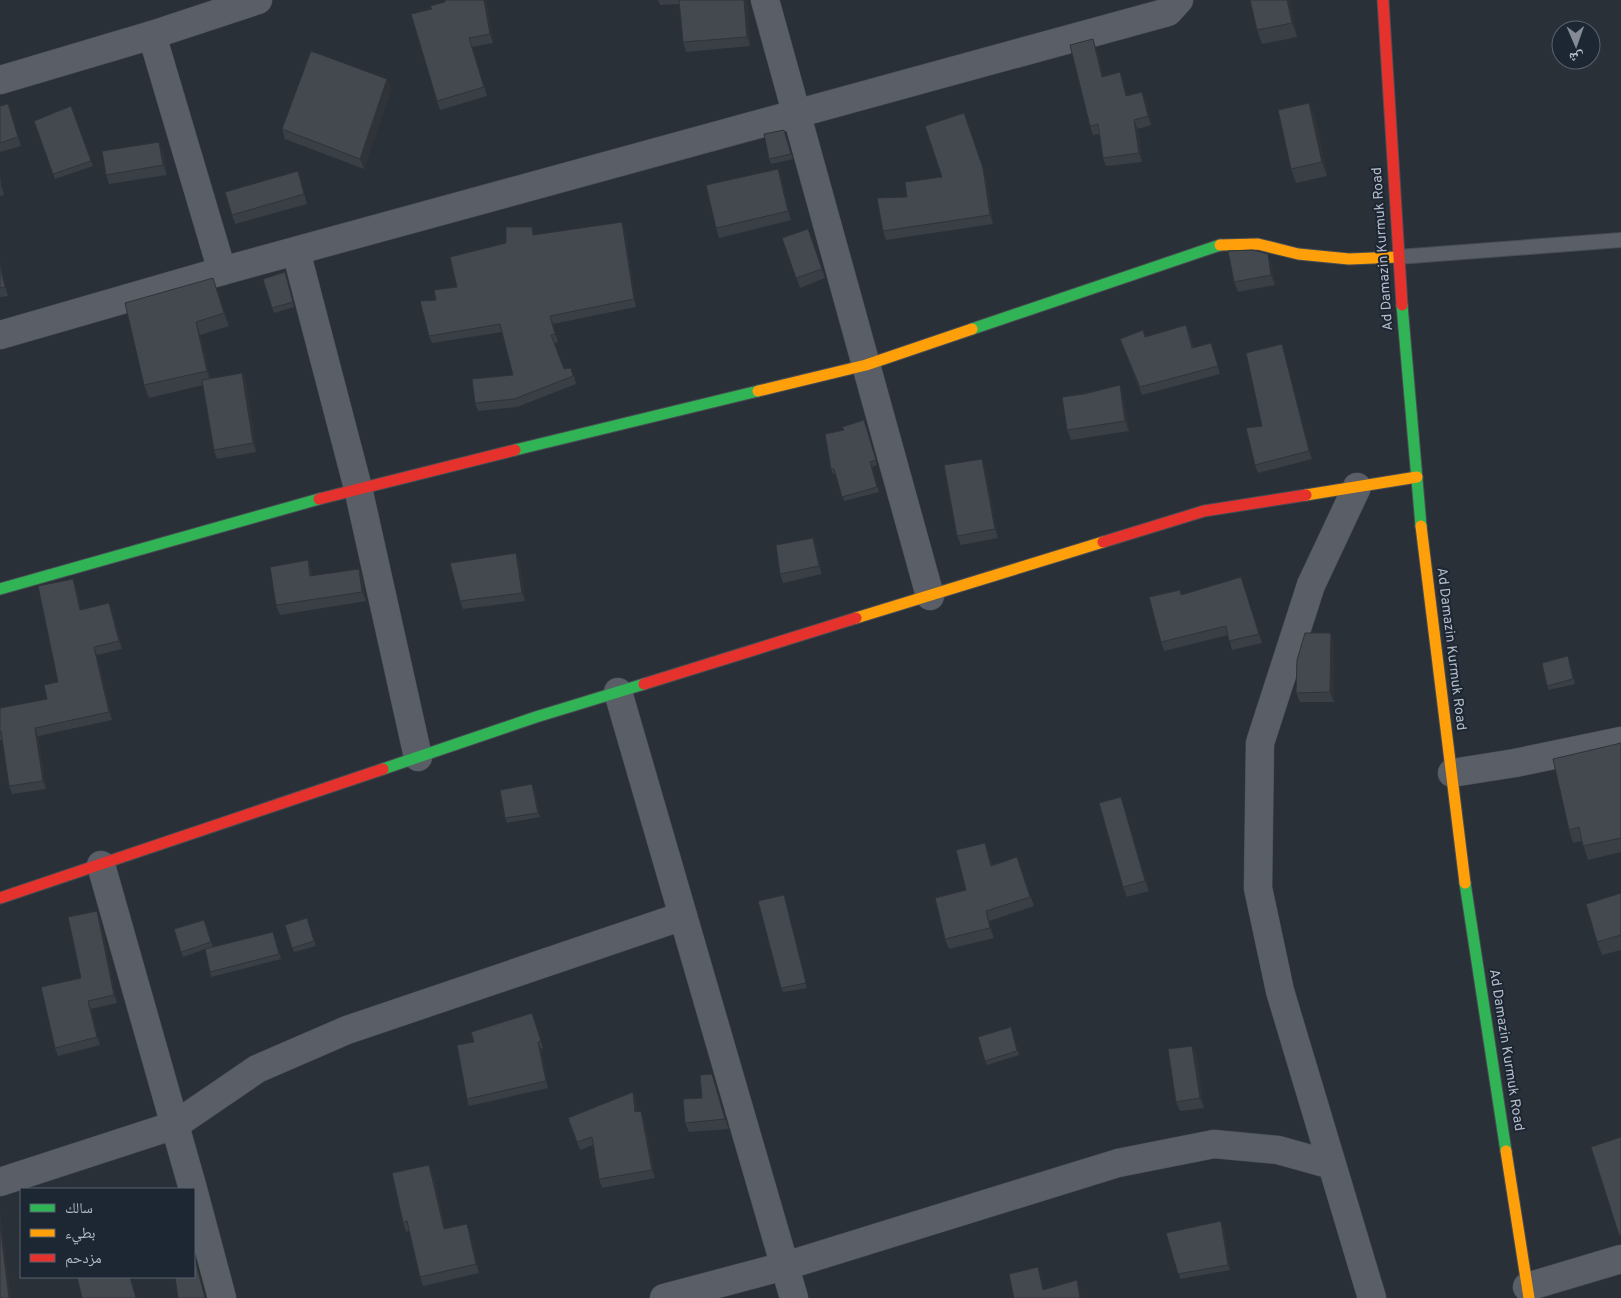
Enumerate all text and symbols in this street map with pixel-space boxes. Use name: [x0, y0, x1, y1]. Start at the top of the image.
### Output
north arrow: [1551, 20, 1601, 70]
text: ش: [1569, 48, 1584, 65]
street label: Ad Damazin Kurmuk Road: [1369, 167, 1397, 331]
street label: Ad Damazin Kurmuk Road: [1433, 567, 1469, 731]
street label: Ad Damazin Kurmuk Road: [1485, 968, 1527, 1132]
legend: [20, 1188, 195, 1278]
text: سالك: [65, 1200, 93, 1219]
text: بطيء: [65, 1225, 95, 1245]
text: مزدحم: [65, 1250, 102, 1269]

